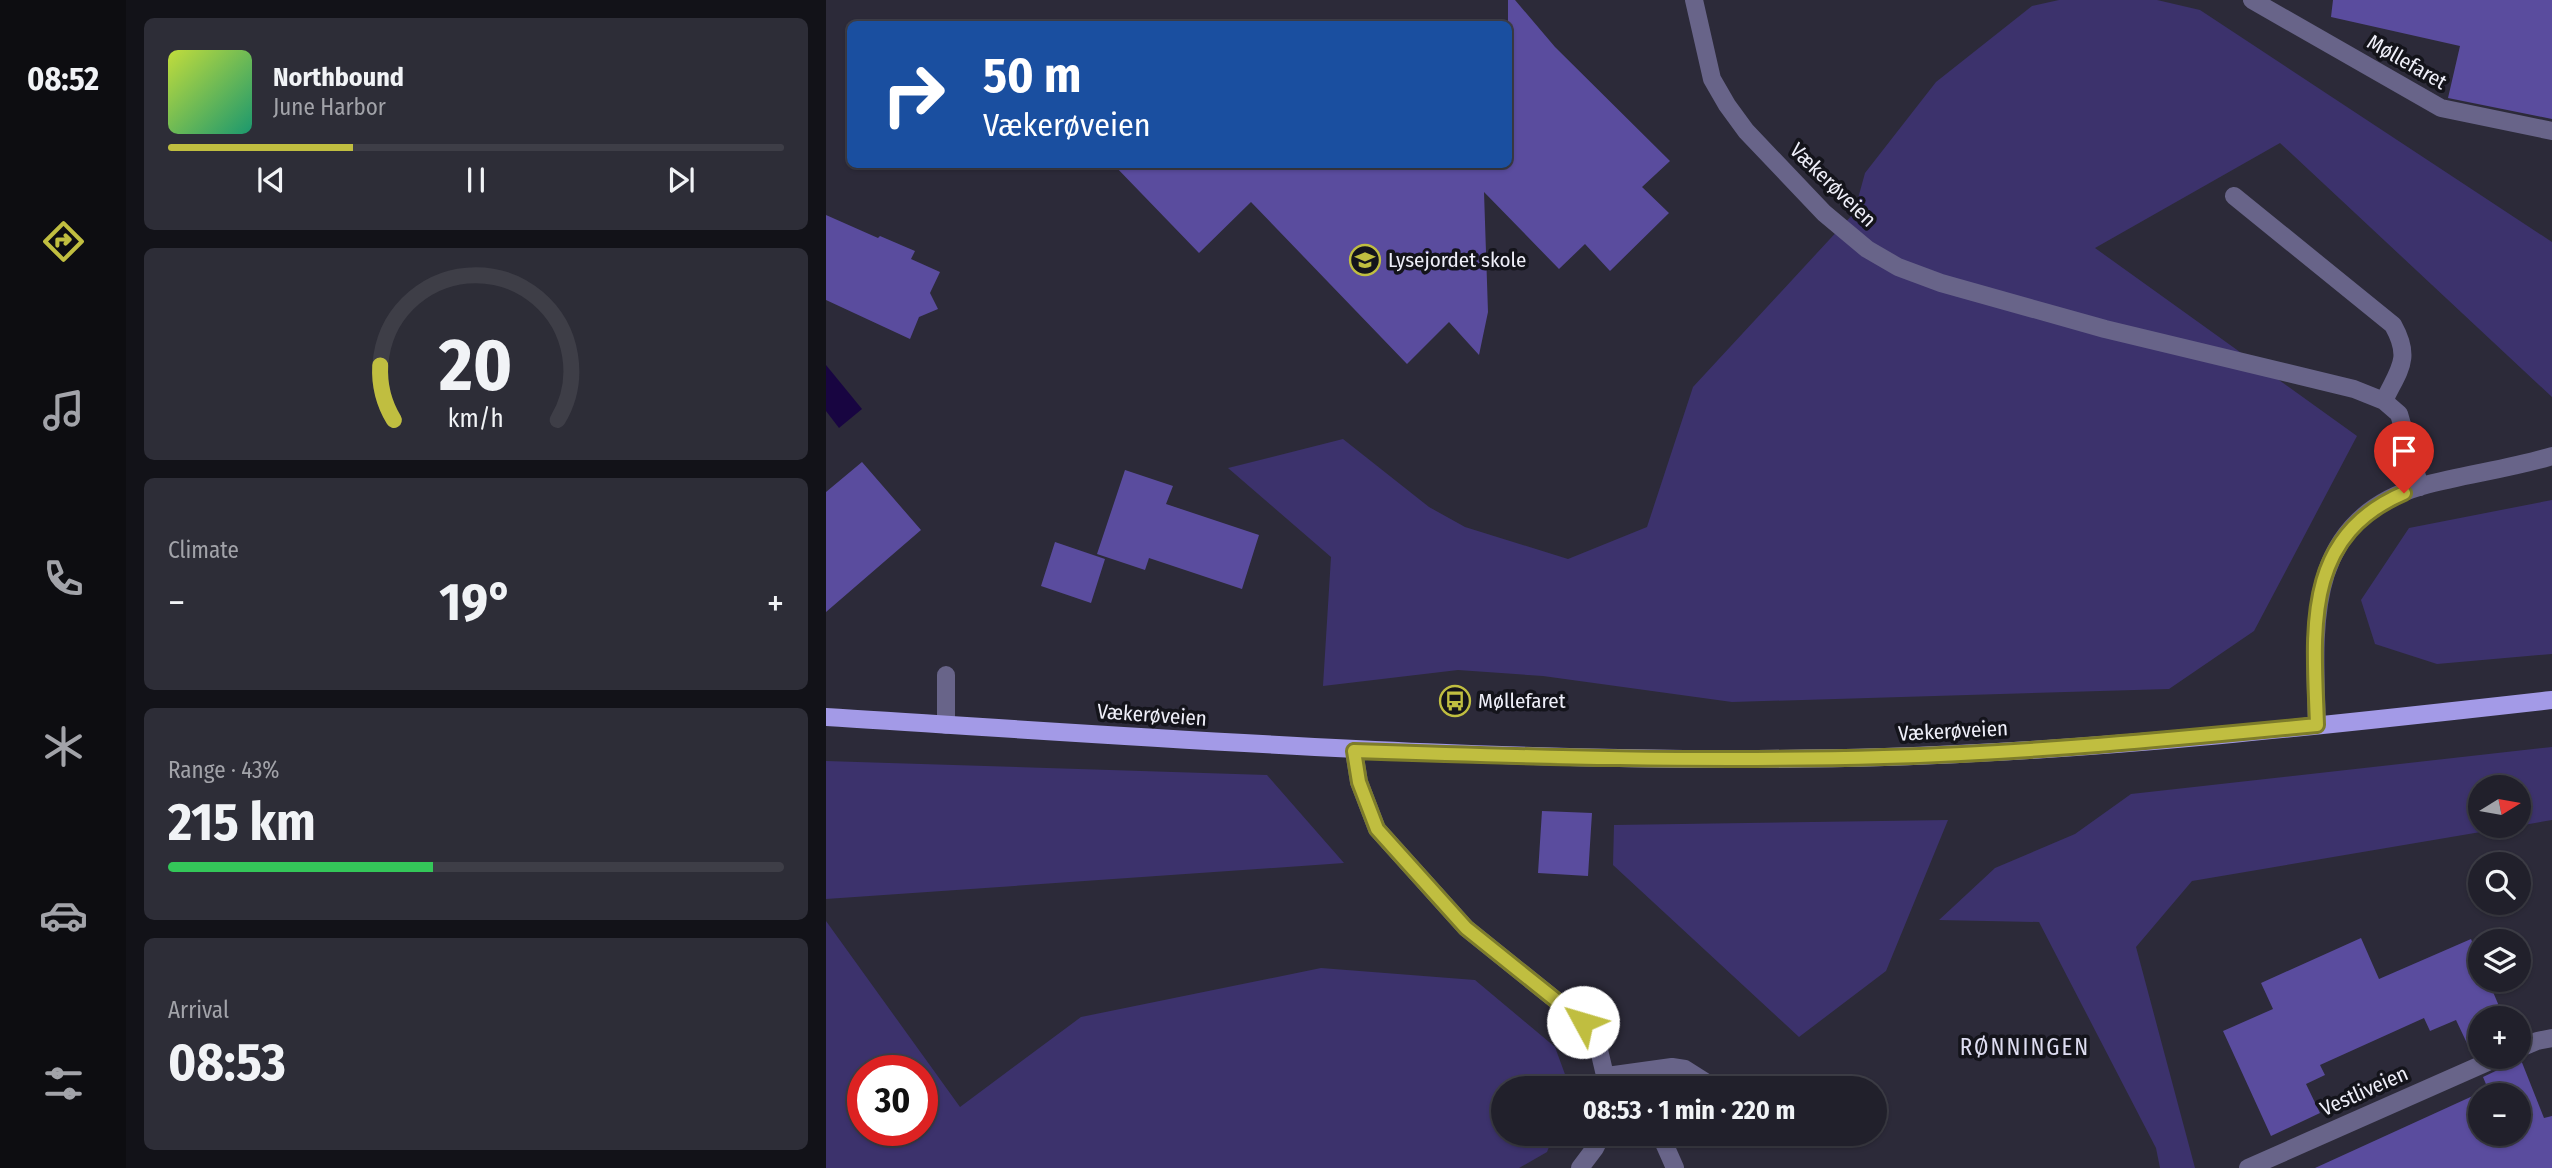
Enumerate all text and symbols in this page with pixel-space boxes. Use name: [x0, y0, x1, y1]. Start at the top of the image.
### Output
street label: Møllefaret: [2363, 29, 2452, 95]
text: 50 m: [983, 46, 1081, 105]
icon: right: [868, 49, 959, 140]
text: 08:52: [27, 60, 99, 98]
text: Northbound: [273, 62, 404, 93]
text: June Harbor: [273, 93, 386, 121]
text: Vækerøveien: [983, 106, 1151, 144]
street label: Vækerøveien: [1784, 137, 1882, 233]
icon: previous: [252, 161, 290, 199]
icon: pause: [457, 161, 495, 199]
icon: next: [662, 161, 700, 199]
icon: directions: [39, 217, 88, 266]
school or university icon: Lysejordet skole: [1348, 243, 1382, 277]
place label: Lysejordet skole: [1388, 247, 1526, 273]
text: 20: [438, 322, 513, 409]
icon: music: [39, 386, 88, 435]
text: km/h: [448, 404, 504, 434]
pin: [2374, 421, 2434, 493]
icon: arrive: [2385, 432, 2423, 470]
text: Climate: [168, 536, 239, 564]
icon: phone: [39, 554, 88, 603]
text: 19°: [439, 571, 513, 634]
text: −: [168, 580, 185, 626]
text: +: [767, 580, 784, 626]
bus stop icon: Møllefaret: [1438, 684, 1472, 718]
place label: Møllefaret: [1478, 688, 1566, 714]
street label: Vækerøveien: [1096, 698, 1208, 732]
street label: Vækerøveien: [1897, 715, 2009, 747]
icon: climate: [39, 722, 88, 771]
text: Range · 43%: [168, 756, 280, 784]
north arrow: [2468, 775, 2530, 838]
map controls: [2468, 775, 2531, 1146]
text: 215 km: [168, 791, 316, 854]
button: search: [2468, 852, 2531, 915]
icon: car: [39, 891, 88, 940]
button: layers: [2468, 929, 2531, 992]
position arrow: [1546, 985, 1620, 1059]
text: Arrival: [168, 996, 229, 1024]
button: +: [2468, 1006, 2531, 1069]
text: 08:53: [168, 1031, 286, 1094]
district label: RØNNINGEN: [1960, 1033, 2090, 1061]
speed limit sign: 30: [847, 1055, 938, 1146]
icon: filters: [39, 1059, 88, 1108]
street label: Vestliveien: [2316, 1060, 2412, 1122]
button: −: [2468, 1083, 2531, 1146]
text: 08:53 · 1 min · 220 m: [1583, 1095, 1795, 1126]

